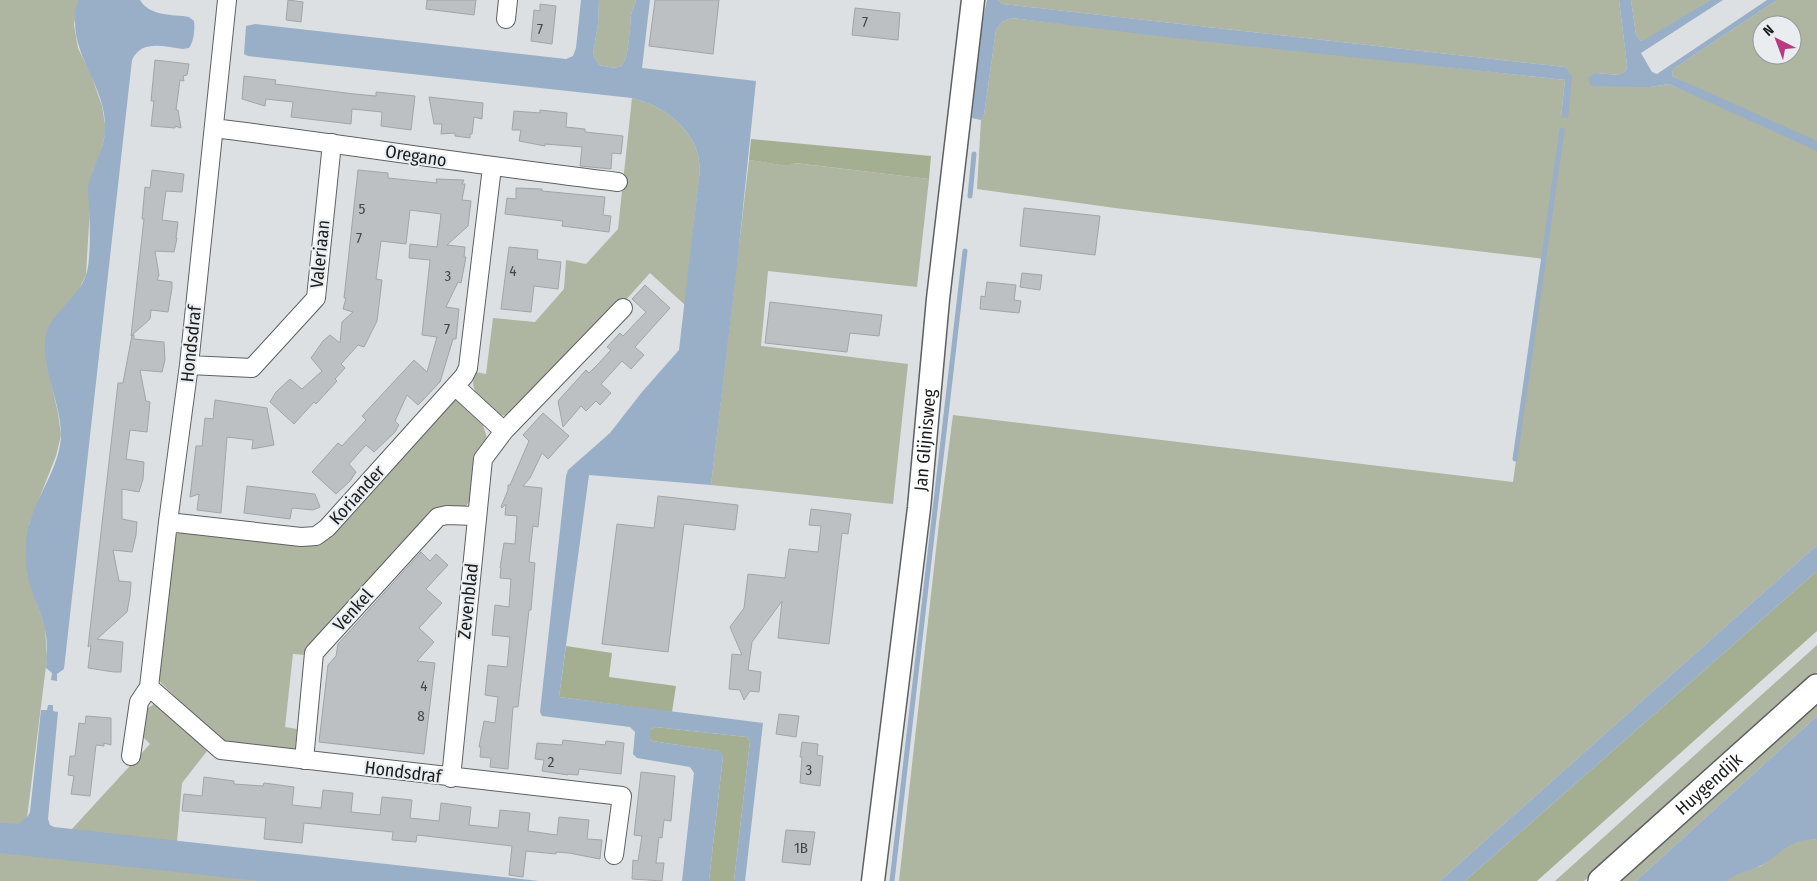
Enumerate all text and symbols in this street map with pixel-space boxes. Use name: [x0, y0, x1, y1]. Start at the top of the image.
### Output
house number: 7: [862, 13, 868, 31]
north arrow: [1752, 15, 1802, 65]
house number: 7: [537, 20, 543, 38]
text: N: [1760, 22, 1777, 40]
street label: Oregano: [384, 140, 448, 172]
house number: 5: [359, 200, 366, 218]
street label: Valeriaan: [305, 219, 335, 289]
house number: 7: [356, 229, 362, 247]
house number: 4: [509, 262, 517, 280]
house number: 3: [445, 267, 452, 285]
street label: Hondsdraf: [176, 303, 206, 383]
house number: 7: [444, 320, 450, 338]
street label: Jan Glijnisweg: [910, 388, 941, 492]
street label: Koriander: [325, 460, 390, 529]
street label: Zevenblad: [453, 562, 483, 640]
street label: Venkel: [328, 584, 378, 636]
house number: 4: [420, 677, 428, 695]
house number: 8: [417, 707, 425, 725]
street label: Huygendijk: [1671, 748, 1747, 820]
house number: 2: [548, 753, 555, 771]
street label: Hondsdraf: [363, 756, 444, 788]
house number: 3: [806, 761, 813, 779]
house number: 1B: [794, 839, 808, 857]

